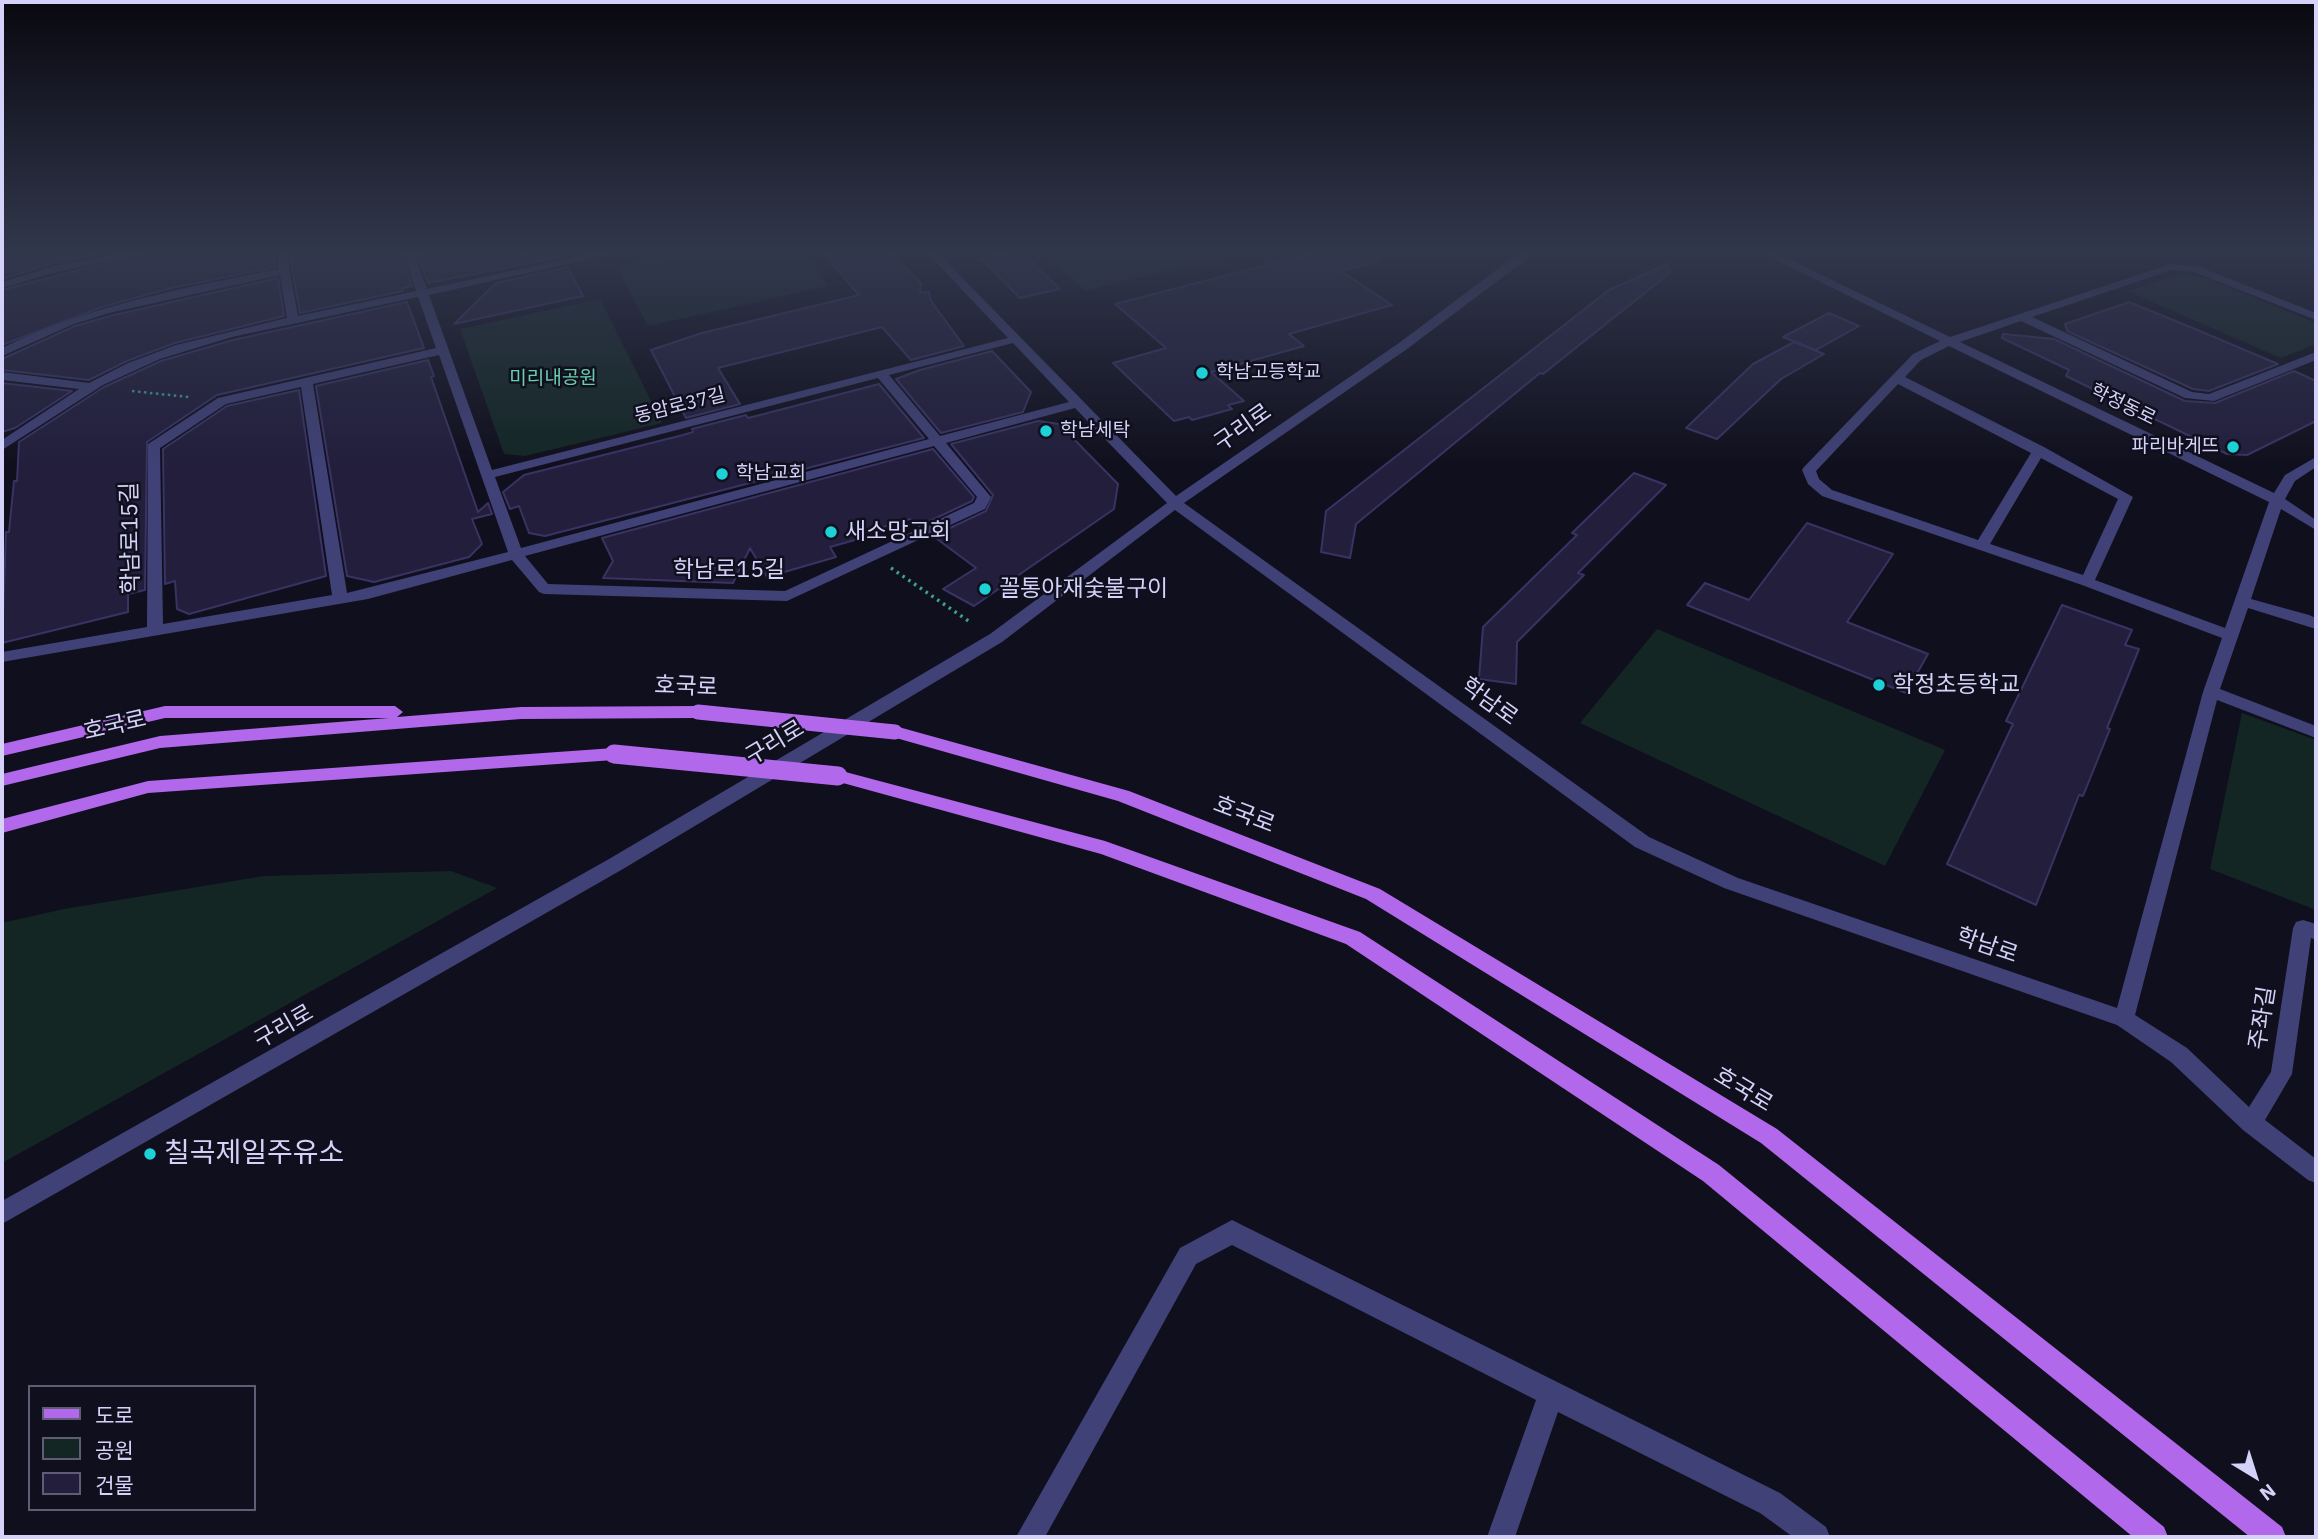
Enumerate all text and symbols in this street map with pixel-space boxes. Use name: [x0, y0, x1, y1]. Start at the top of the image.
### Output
place label: 학남고등학교: [1216, 362, 1321, 384]
marker: 학남고등학교: [1194, 365, 1210, 381]
park label: 미리내공원: [509, 368, 597, 390]
street label: 학정동로: [2087, 379, 2159, 431]
street label: 동암로37길: [632, 384, 728, 428]
street label: 구리로: [1209, 398, 1277, 458]
place label: 학남세탁: [1060, 420, 1130, 442]
marker: 학남세탁: [1038, 423, 1054, 439]
place label: 파리바게뜨: [2132, 436, 2219, 458]
marker: 파리바게뜨: [2225, 439, 2241, 455]
place label: 학남교회: [736, 463, 806, 485]
marker: 학남교회: [714, 466, 730, 482]
street label: 학남로15길: [116, 482, 146, 594]
place label: 새소망교회: [845, 518, 951, 546]
marker: 새소망교회: [823, 524, 839, 540]
street label: 학남로15길: [673, 556, 785, 584]
place label: 꼴통아재숯불구이: [999, 575, 1168, 603]
marker: 꼴통아재숯불구이: [977, 581, 993, 597]
place label: 학정초등학교: [1893, 671, 2020, 699]
street label: 호국로: [654, 672, 718, 702]
street label: 학남로: [1455, 672, 1523, 732]
marker: 학정초등학교: [1871, 677, 1887, 693]
street label: 호국로: [81, 705, 149, 747]
street label: 구리로: [741, 715, 809, 771]
street label: 호국로: [1209, 791, 1279, 839]
street label: 학남로: [1952, 923, 2022, 969]
street label: 주좌길: [2244, 984, 2282, 1052]
street label: 구리로: [250, 999, 318, 1055]
street label: 호국로: [1709, 1062, 1777, 1118]
place label: 칠곡제일주유소: [164, 1137, 344, 1171]
marker: 칠곡제일주유소: [142, 1146, 158, 1162]
legend: [28, 1385, 256, 1511]
text: 도로: [95, 1401, 134, 1429]
text: 공원: [95, 1436, 134, 1464]
north arrow: [2220, 1441, 2290, 1511]
text: 건물: [95, 1471, 134, 1499]
text: N: [2255, 1479, 2281, 1506]

